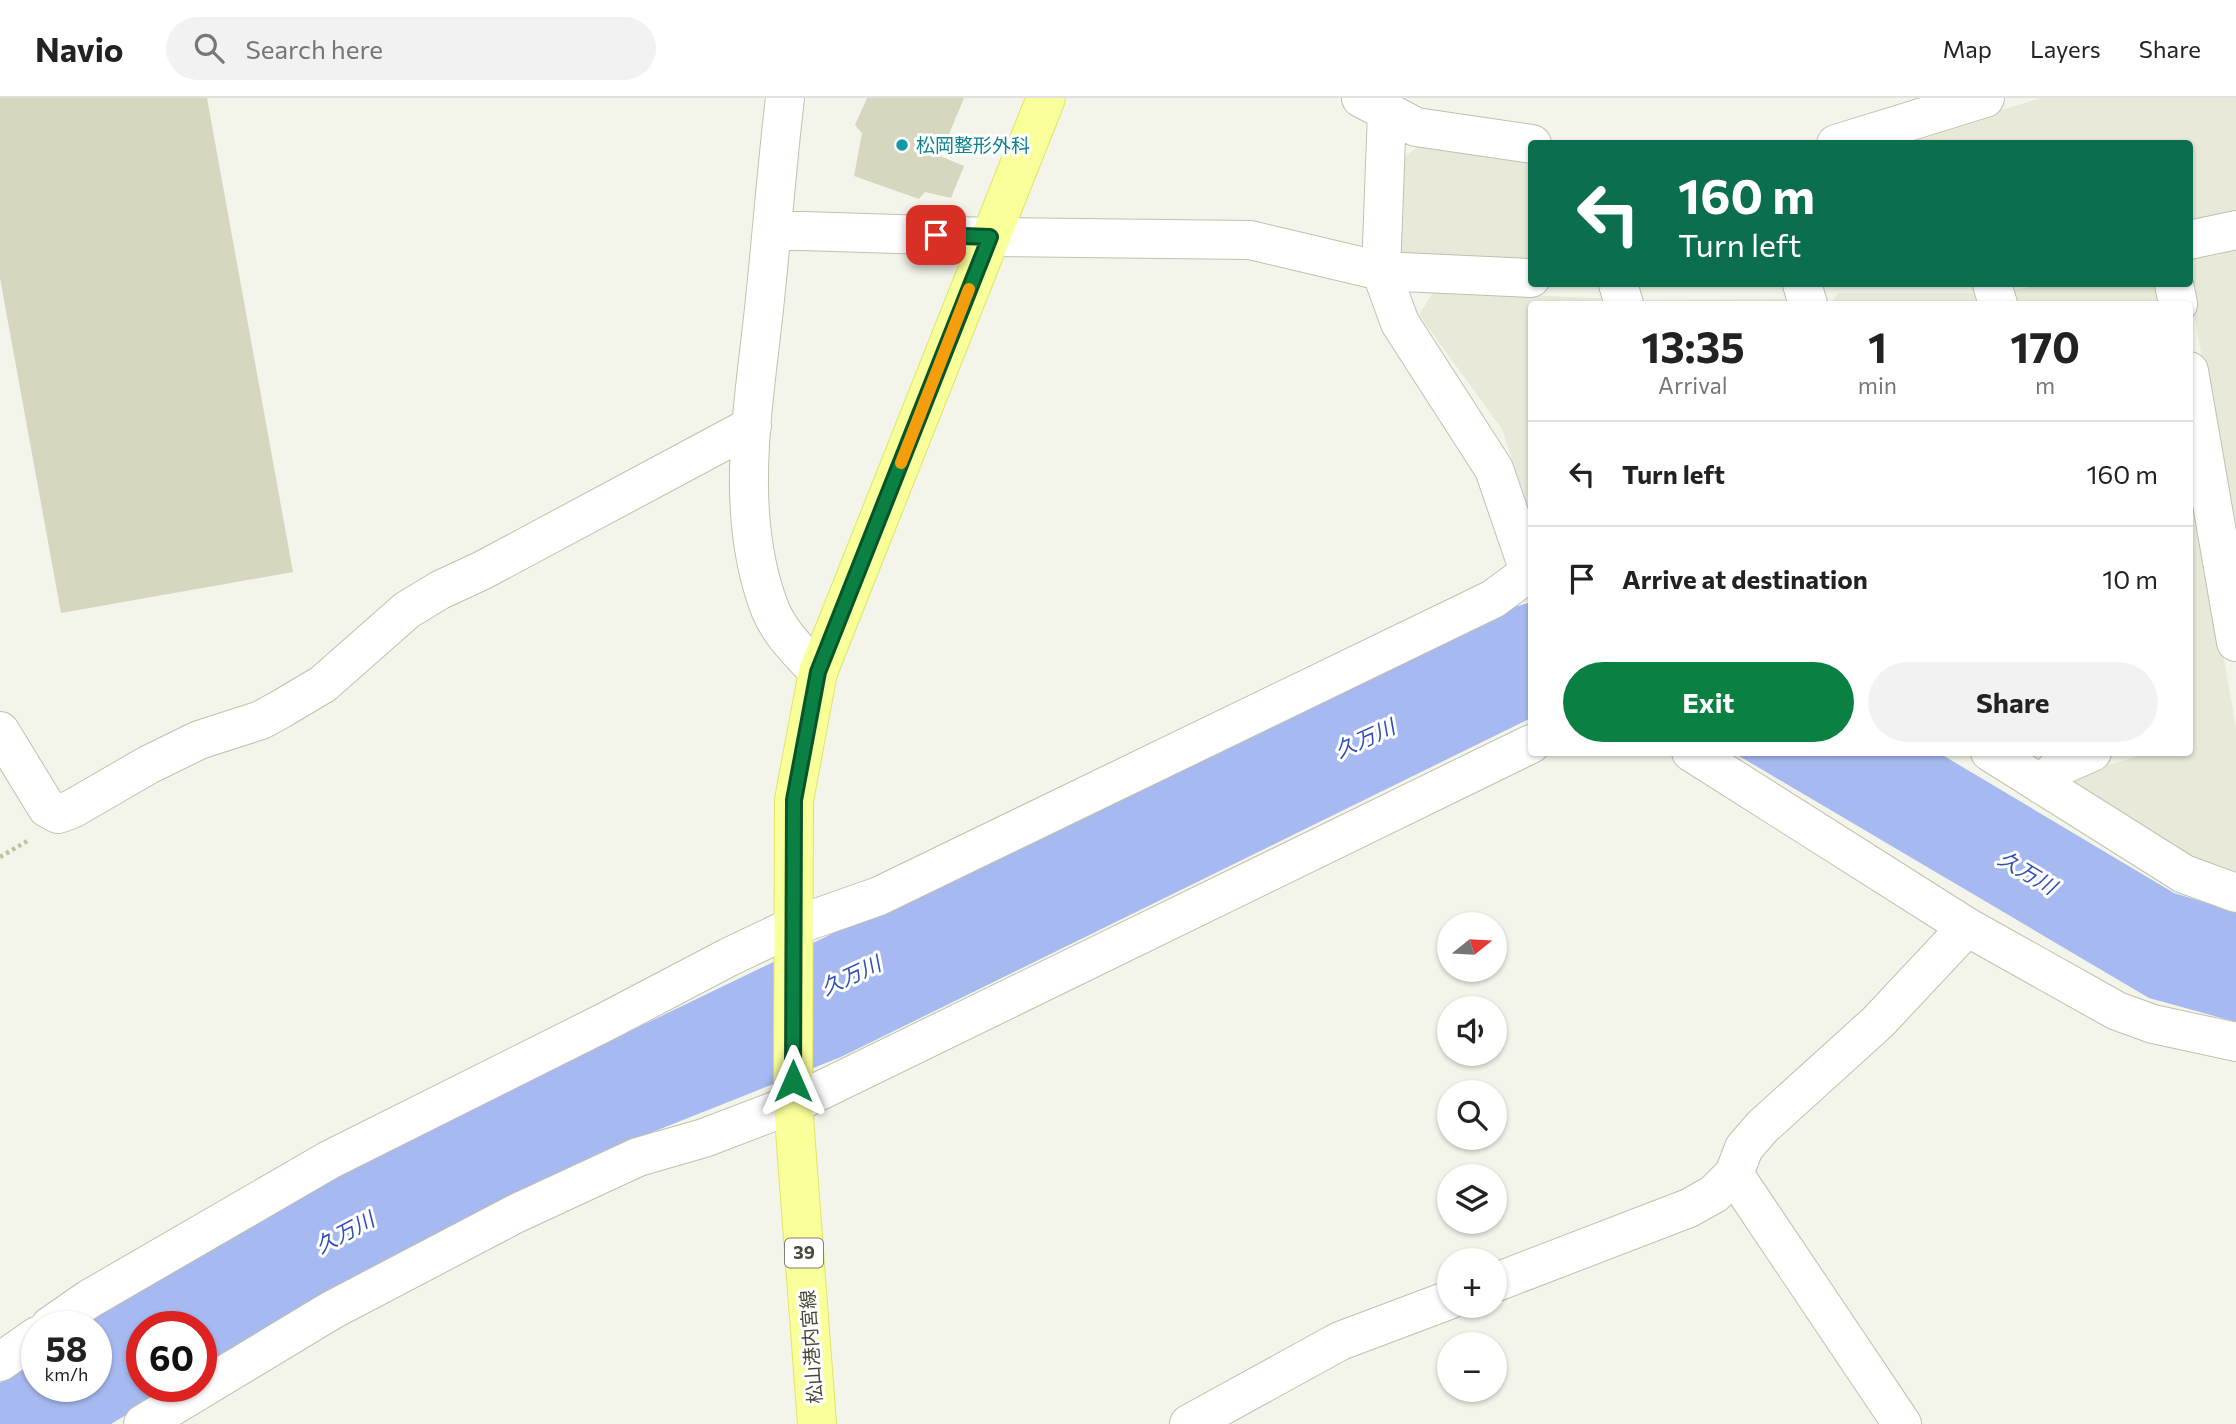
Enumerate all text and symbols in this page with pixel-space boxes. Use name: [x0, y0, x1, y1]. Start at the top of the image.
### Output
search box: [166, 17, 656, 80]
text: Navio: [35, 28, 124, 69]
icon: search: [190, 29, 228, 67]
text: Search here: [246, 33, 383, 64]
text: Map: [1943, 34, 1992, 63]
text: Layers: [2030, 34, 2101, 63]
text: Share: [2139, 34, 2201, 63]
place label: 松岡整形外科: [916, 133, 1030, 156]
marker: 松岡整形外科: [894, 137, 910, 153]
text: 160 m: [1678, 164, 1815, 224]
icon: left: [1563, 168, 1654, 259]
pin: [906, 205, 966, 265]
icon: arrive: [917, 216, 955, 254]
text: Turn left: [1678, 224, 1802, 264]
text: 13:35: [1641, 320, 1745, 372]
text: 1: [1868, 320, 1887, 372]
text: 170: [2010, 320, 2080, 372]
text: Arrival: [1658, 371, 1728, 399]
text: min: [1858, 371, 1897, 399]
text: m: [2035, 371, 2055, 399]
icon: left: [1563, 455, 1601, 493]
text: Turn left: [1622, 458, 1725, 489]
text: 160 m: [2086, 458, 2158, 489]
icon: arrive: [1563, 560, 1601, 598]
text: Arrive at destination: [1622, 563, 1868, 594]
text: 10 m: [2102, 563, 2158, 594]
button: Exit: [1563, 662, 1854, 742]
button: Share: [1868, 662, 2158, 742]
water label: 久万川: [1331, 713, 1400, 762]
water label: 久万川: [1994, 845, 2063, 900]
north arrow: [1437, 912, 1507, 982]
map controls: [1437, 912, 1507, 1402]
water label: 久万川: [817, 949, 886, 999]
button: sound: [1437, 996, 1507, 1066]
position arrow: [756, 1044, 830, 1118]
button: search: [1437, 1080, 1507, 1150]
button: layers: [1437, 1164, 1507, 1234]
water label: 久万川: [311, 1205, 380, 1258]
road number: 39: [785, 1238, 823, 1268]
button: +: [1437, 1248, 1507, 1318]
street label: 松山港内宮線: [795, 1289, 826, 1405]
speed limit sign: 60: [126, 1311, 217, 1402]
text: 58: [45, 1326, 88, 1369]
button: −: [1437, 1332, 1507, 1402]
text: km/h: [45, 1363, 88, 1385]

